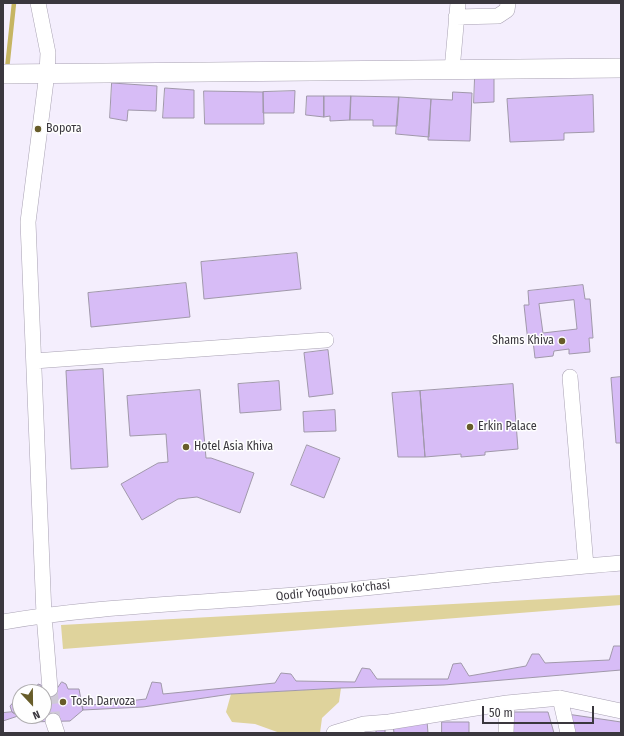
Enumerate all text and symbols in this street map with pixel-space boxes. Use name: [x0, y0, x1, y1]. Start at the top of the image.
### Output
place label: Ворота: [46, 122, 82, 136]
marker: Ворота: [33, 124, 43, 134]
place label: Shams Khiva: [492, 334, 554, 348]
marker: Shams Khiva: [557, 336, 567, 346]
place label: Erkin Palace: [478, 420, 537, 434]
marker: Erkin Palace: [465, 422, 475, 432]
place label: Hotel Asia Khiva: [194, 440, 273, 454]
marker: Hotel Asia Khiva: [181, 442, 191, 452]
street label: Qodir Yoqubov ko'chasi: [275, 578, 391, 604]
north arrow: [12, 684, 52, 724]
place label: Tosh Darvoza: [71, 695, 135, 709]
marker: Tosh Darvoza: [58, 697, 68, 707]
scale bar: [484, 698, 596, 724]
text: 50 m: [489, 706, 513, 720]
text: N: [31, 707, 42, 722]

